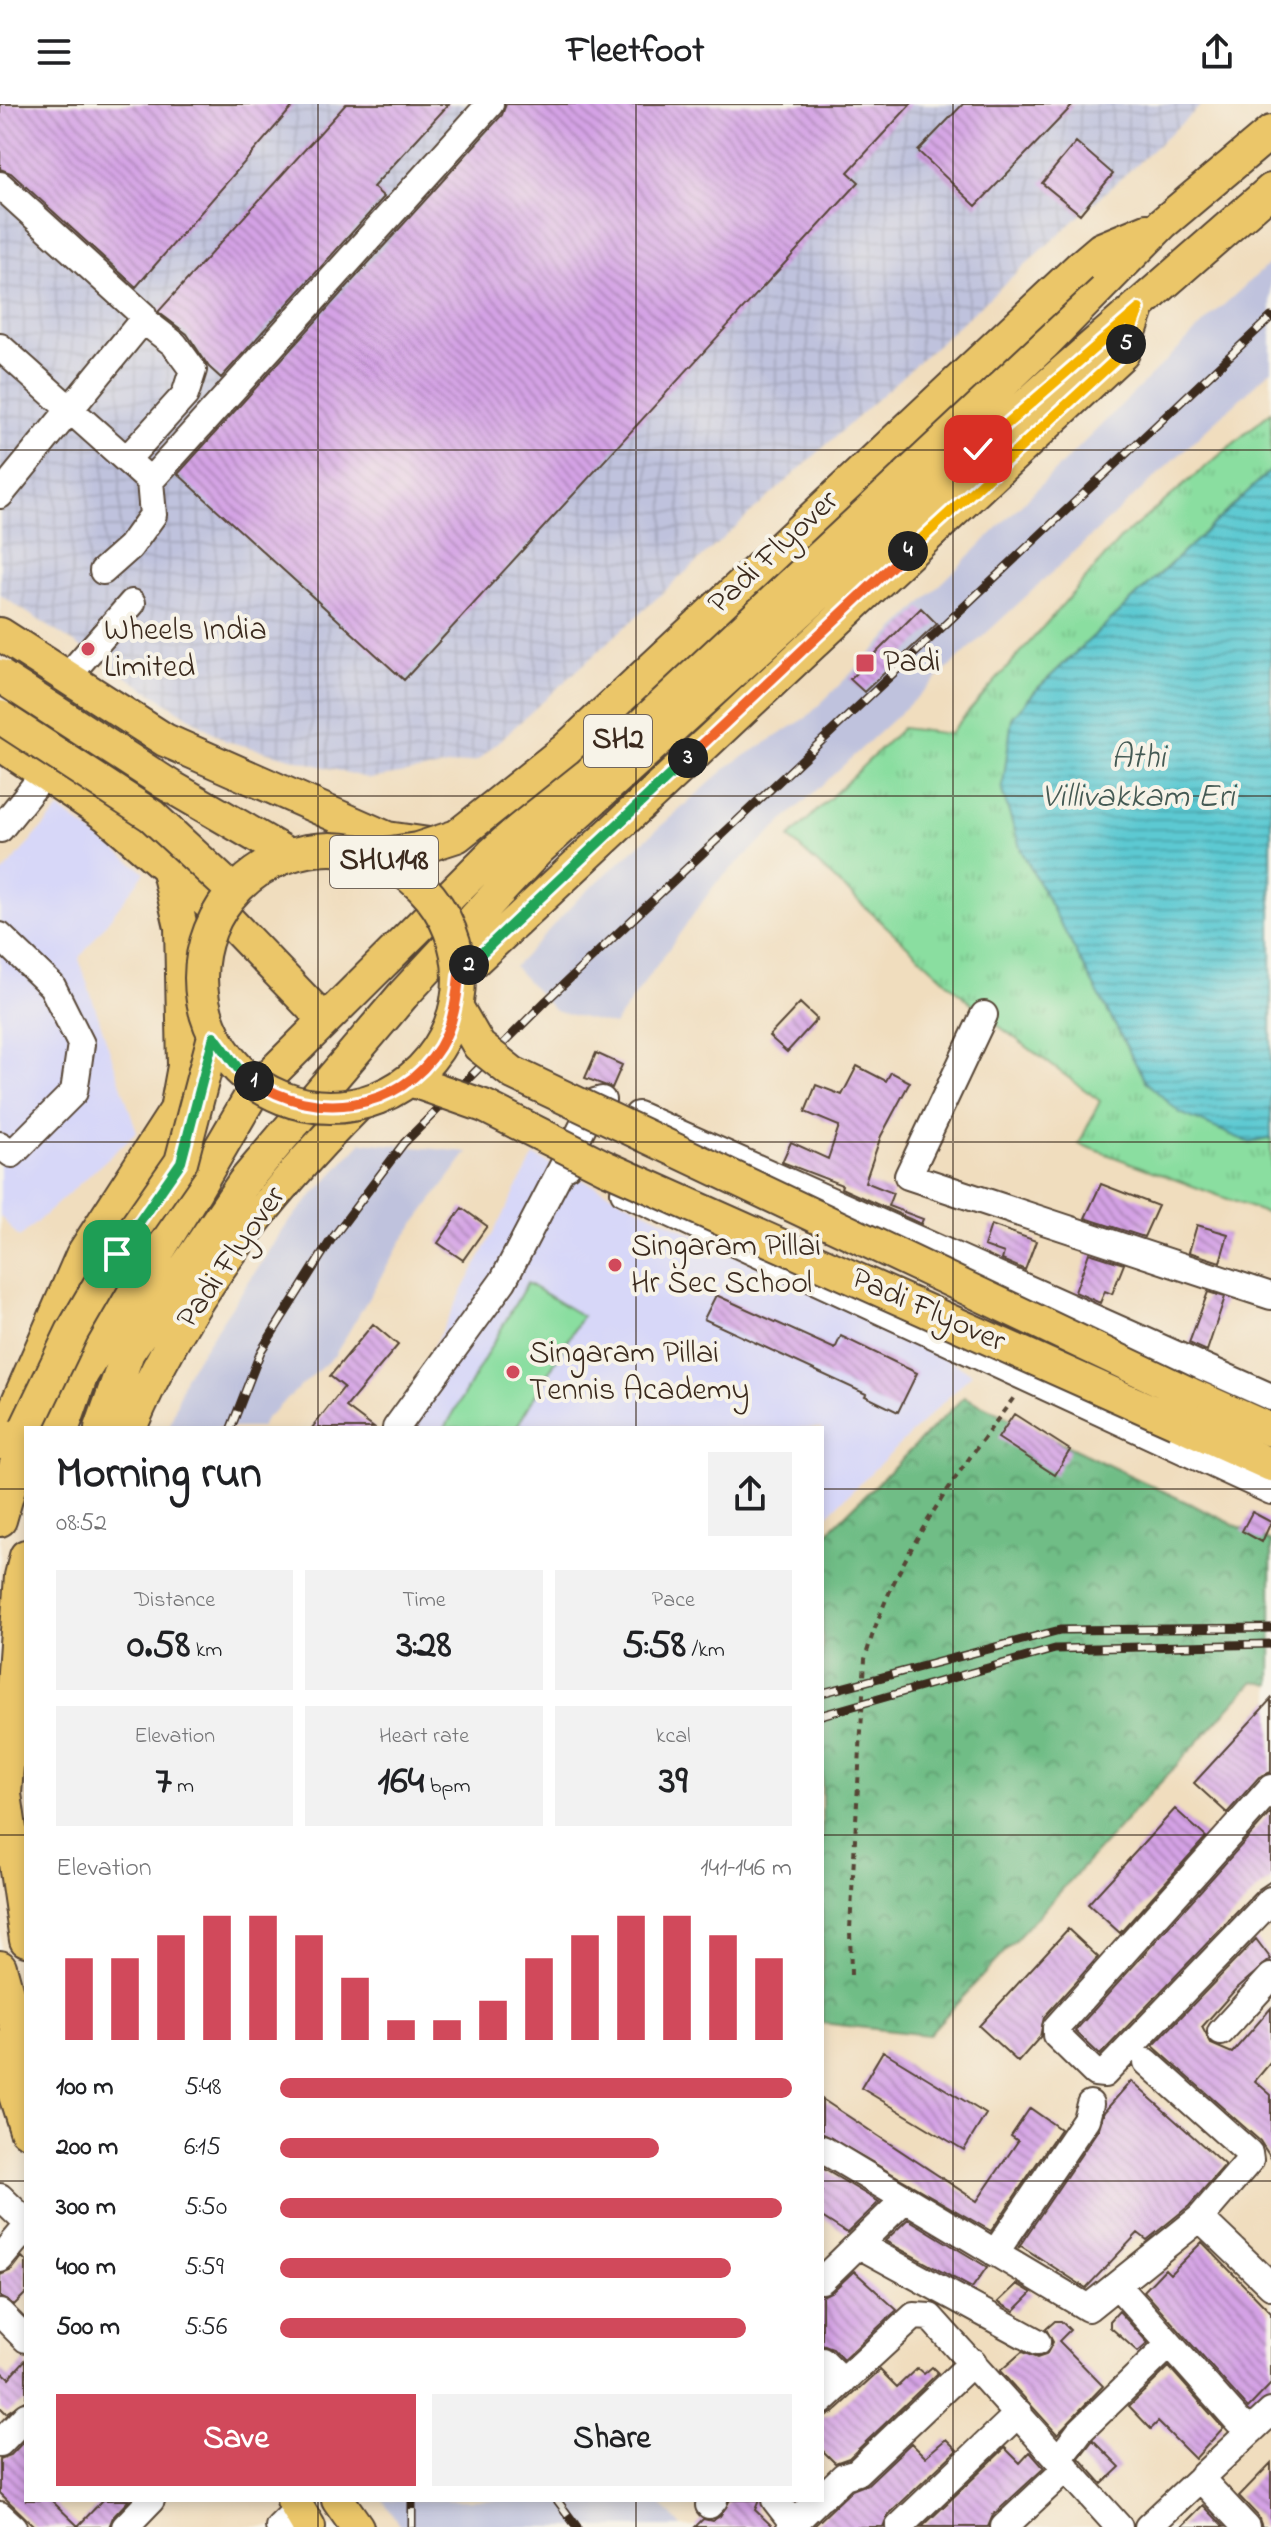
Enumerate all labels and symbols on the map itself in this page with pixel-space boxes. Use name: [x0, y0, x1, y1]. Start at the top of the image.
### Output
pin: 5: [1106, 324, 1146, 364]
pin: [944, 415, 1012, 483]
street label: Padi Flyover: [698, 480, 850, 626]
pin: 4: [888, 531, 928, 571]
place label: Wheels India Limited: [104, 608, 267, 692]
marker: Wheels India Limited: [79, 640, 97, 658]
place label: Padi: [883, 640, 941, 687]
marker: Padi: [854, 652, 876, 674]
road number: SH2: [584, 715, 652, 767]
water label: Athi Villivakkam Eri: [1041, 734, 1237, 823]
pin: 3: [668, 738, 708, 778]
road number: SHU148: [330, 836, 438, 888]
pin: 2: [449, 945, 489, 985]
pin: 1: [234, 1061, 274, 1101]
street label: Padi Flyover: [166, 1177, 299, 1339]
pin: [83, 1220, 151, 1288]
place label: Singaram Pillai Hr Sec School: [631, 1224, 821, 1308]
marker: Singaram Pillai Hr Sec School: [606, 1256, 624, 1274]
street label: Padi Flyover: [843, 1256, 1013, 1366]
place label: Singaram Pillai Tennis Academy: [529, 1331, 749, 1415]
marker: Singaram Pillai Tennis Academy: [504, 1363, 522, 1381]

